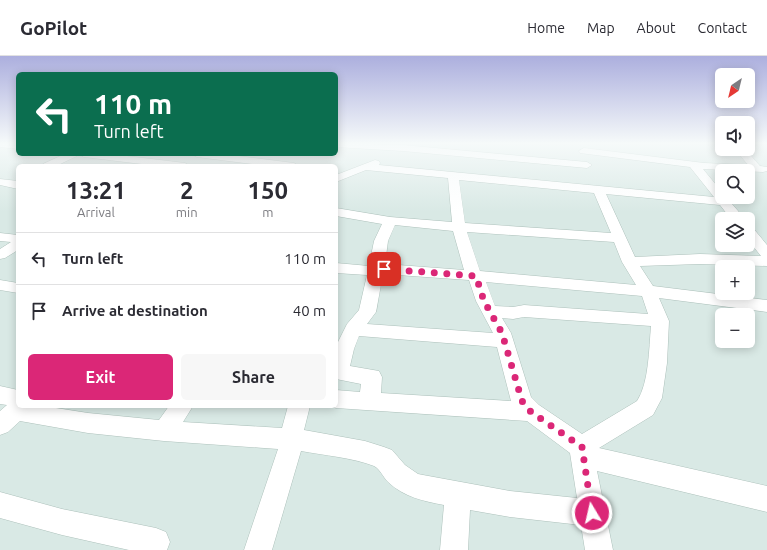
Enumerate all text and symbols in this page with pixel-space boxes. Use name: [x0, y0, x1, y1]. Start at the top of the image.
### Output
text: GoPilot: [20, 17, 87, 39]
text: Home: [527, 20, 565, 36]
text: Map: [587, 20, 615, 36]
text: About: [637, 20, 676, 36]
text: Contact: [698, 20, 747, 36]
north arrow: [715, 68, 755, 108]
map controls: [715, 68, 755, 348]
icon: left: [28, 88, 80, 140]
text: 110 m: [94, 88, 172, 119]
button: sound: [715, 116, 755, 156]
text: Turn left: [94, 121, 164, 141]
button: search: [715, 164, 755, 204]
text: 13:21: [66, 177, 126, 204]
text: 2: [180, 177, 193, 204]
text: 150: [248, 177, 288, 204]
text: Arrival: [77, 205, 115, 219]
text: min: [176, 205, 198, 219]
text: m: [262, 205, 273, 219]
button: layers: [715, 212, 755, 252]
icon: left: [28, 248, 50, 270]
text: Turn left: [62, 250, 123, 267]
text: 110 m: [284, 250, 326, 267]
pin: [367, 252, 401, 286]
icon: arrive: [373, 258, 395, 280]
button: +: [715, 260, 755, 300]
icon: arrive: [28, 300, 50, 322]
text: Arrive at destination: [62, 302, 208, 319]
text: 40 m: [293, 302, 326, 319]
button: −: [715, 308, 755, 348]
button: Exit: [28, 354, 173, 400]
button: Share: [181, 354, 326, 400]
position arrow: [571, 492, 613, 534]

